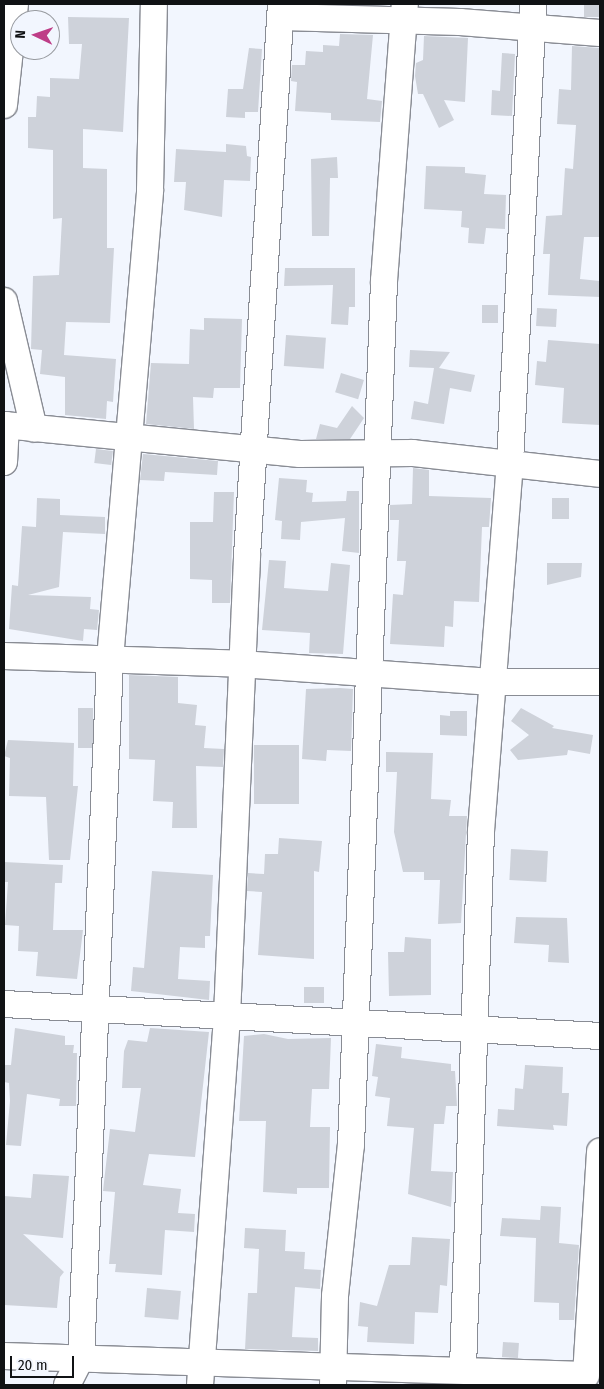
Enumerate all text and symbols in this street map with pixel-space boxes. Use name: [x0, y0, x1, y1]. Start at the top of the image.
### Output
north arrow: [10, 10, 60, 60]
text: N: [12, 30, 29, 39]
scale bar: [12, 1346, 76, 1378]
text: 20 m: [18, 1356, 48, 1374]

